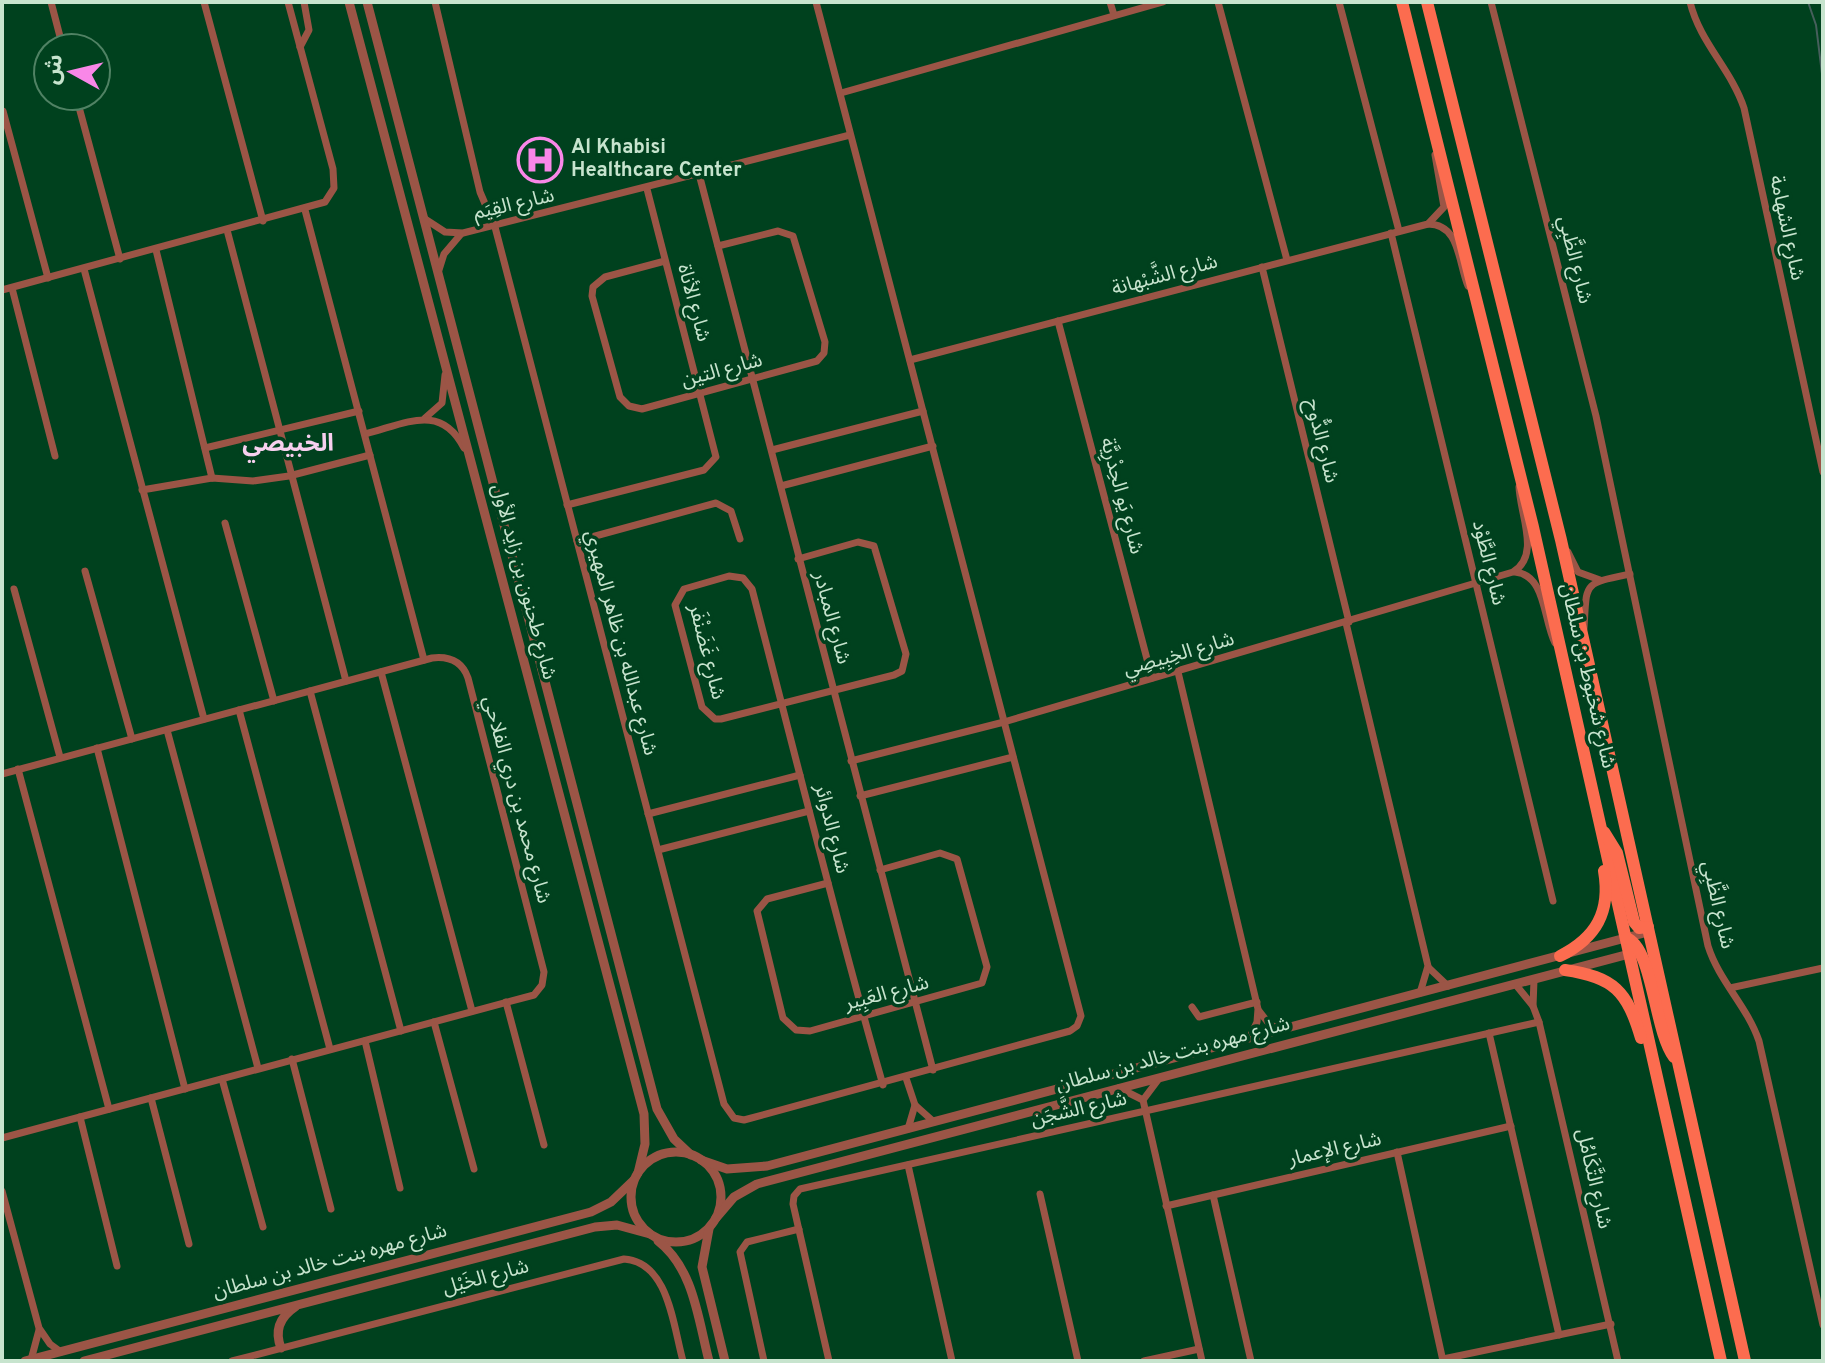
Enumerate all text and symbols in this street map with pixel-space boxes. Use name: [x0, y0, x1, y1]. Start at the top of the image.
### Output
north arrow: [32, 32, 112, 112]
text: ش: [39, 53, 70, 86]
place label: Al Khabisi Healthcare Center: [571, 135, 742, 184]
hospital icon: Al Khabisi Healthcare Center: [516, 136, 564, 184]
street label: شارع الشهامة: [1762, 173, 1810, 283]
street label: شارع القِيَم: [471, 183, 557, 227]
street label: شارع الظَّبِي: [1550, 213, 1601, 307]
street label: شارع الشَّبْهانة: [1108, 245, 1221, 303]
street label: شارع الأناة: [670, 261, 716, 345]
street label: شارع التين: [678, 348, 766, 394]
street label: شارع الدُّوح: [1298, 395, 1347, 486]
district label: الخبيصي: [242, 430, 334, 463]
street label: شارع يَو الحِدْرِيَّة: [1093, 435, 1149, 557]
street label: شارع طحنون بن زايد الأول: [484, 481, 562, 683]
street label: شارع الطَّوْد: [1465, 518, 1511, 608]
street label: شارع عبدالله بن ظاهر المهيري: [577, 528, 663, 759]
street label: شارع المبادر: [806, 568, 856, 667]
street label: شارع شخبوط بن سلطان: [1553, 581, 1621, 771]
street label: شارع غَضَنْفَر: [681, 600, 731, 702]
street label: شارع الخِبِيصِي: [1120, 627, 1238, 684]
street label: شارع محمد بن دري الفلاحي: [475, 693, 556, 907]
street label: شارع الدوائر: [807, 781, 855, 876]
street label: شارع الظَّبِي: [1694, 858, 1743, 952]
street label: شارع العَبِير: [841, 970, 932, 1018]
street label: شارع مهره بنت خالد بن سلطان: [1053, 1011, 1293, 1099]
street label: شارع الشَّجَن: [1027, 1082, 1130, 1134]
street label: شارع التَّكَامُل: [1569, 1126, 1619, 1232]
street label: شارع الإعمار: [1285, 1127, 1384, 1174]
street label: شارع مهره بنت خالد بن سلطان: [210, 1218, 450, 1306]
street label: شارع الخَيْل: [440, 1254, 532, 1302]

